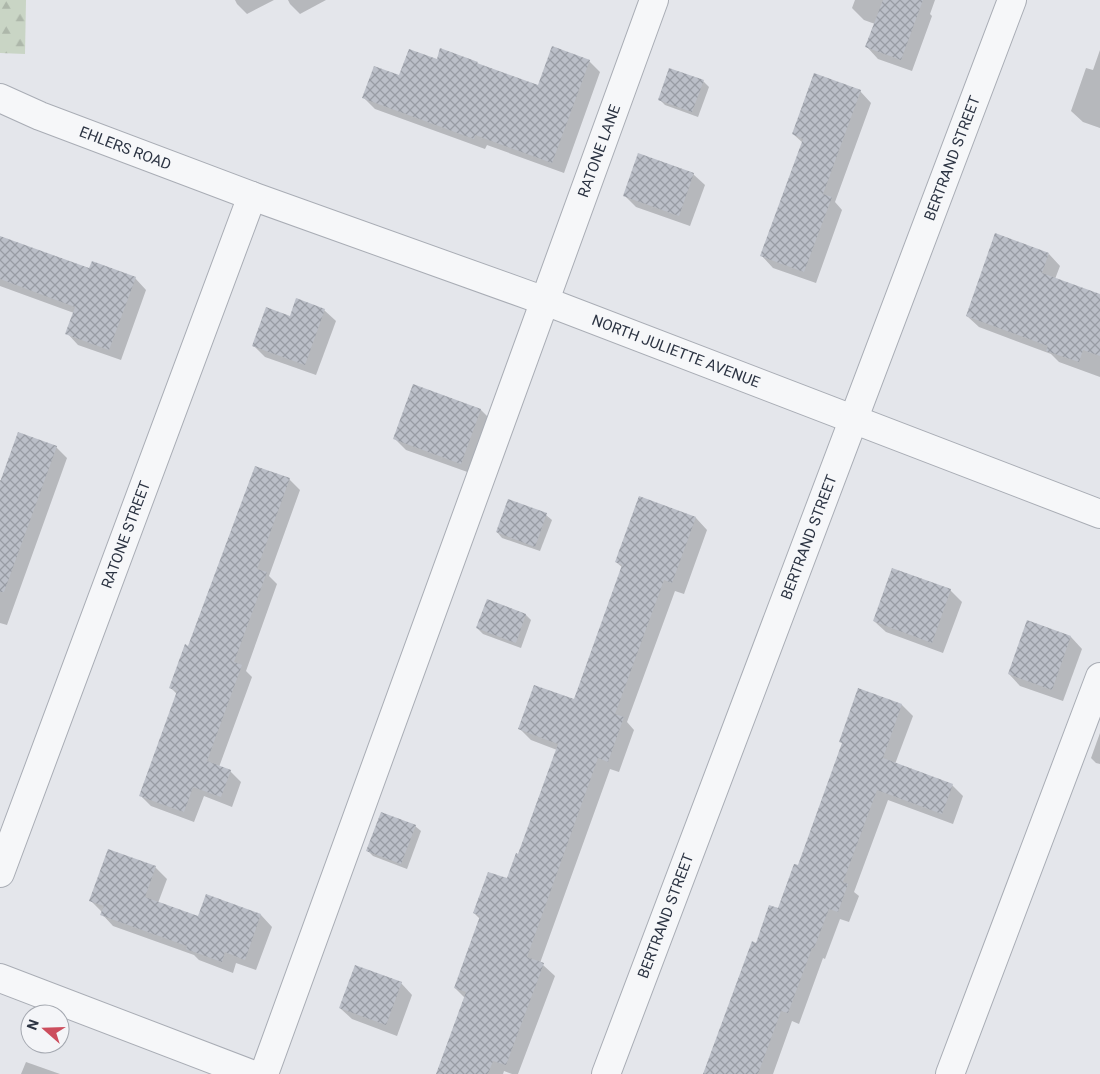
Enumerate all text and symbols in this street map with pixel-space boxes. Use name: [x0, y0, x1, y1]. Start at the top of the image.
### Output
street label: BERTRAND STREET: [920, 93, 984, 223]
street label: RATONE LANE: [574, 102, 624, 200]
street label: EHLERS ROAD: [77, 123, 174, 174]
street label: NORTH JULIETTE AVENUE: [589, 311, 763, 392]
street label: BERTRAND STREET: [777, 472, 841, 602]
street label: RATONE STREET: [98, 478, 154, 591]
street label: BERTRAND STREET: [634, 851, 698, 981]
north arrow: [20, 1004, 70, 1054]
text: N: [24, 1017, 42, 1032]

